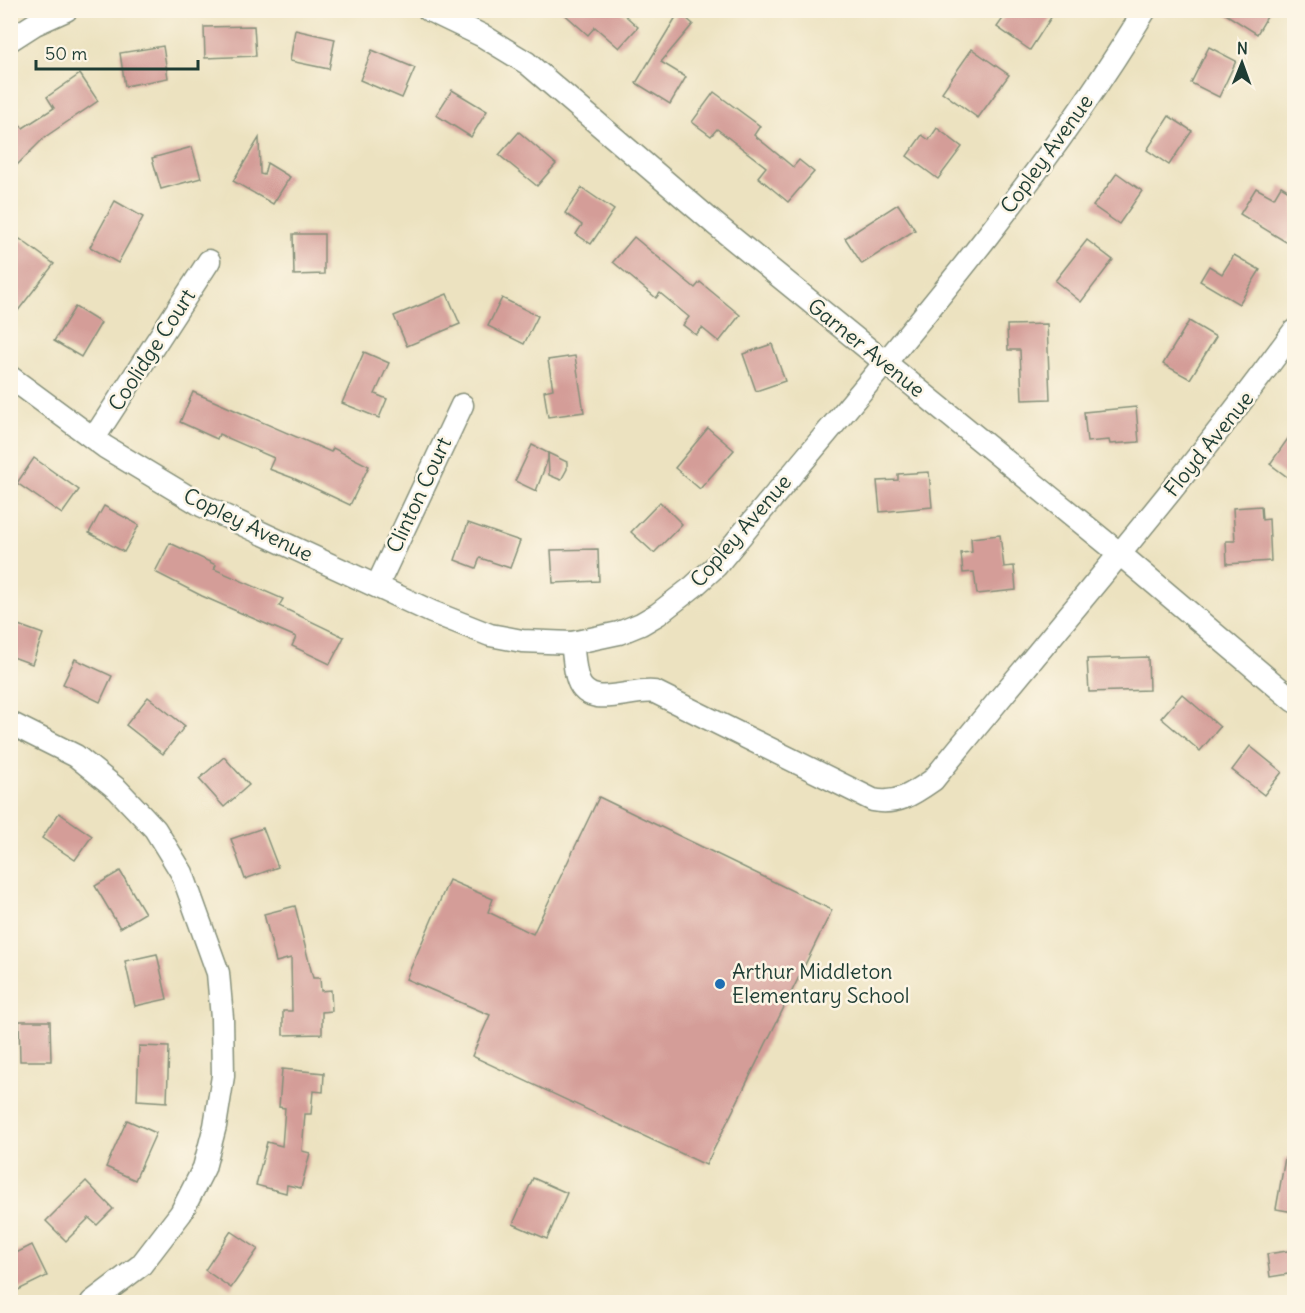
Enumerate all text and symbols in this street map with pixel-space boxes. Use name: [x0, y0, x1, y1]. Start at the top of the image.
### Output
scale bar: [36, 33, 198, 71]
north arrow: [1212, 33, 1272, 93]
text: N: [1237, 38, 1248, 58]
text: 50 m: [45, 42, 87, 65]
street label: Copley Avenue: [994, 89, 1099, 219]
street label: Coolidge Court: [102, 284, 201, 416]
street label: Garner Avenue: [802, 292, 930, 403]
street label: Floyd Avenue: [1158, 385, 1259, 502]
street label: Clinton Court: [380, 433, 457, 557]
street label: Copley Avenue: [684, 469, 797, 593]
street label: Copley Avenue: [179, 482, 317, 568]
place label: Arthur Middleton Elementary School: [732, 958, 909, 1009]
marker: Arthur Middleton Elementary School: [713, 977, 727, 991]

